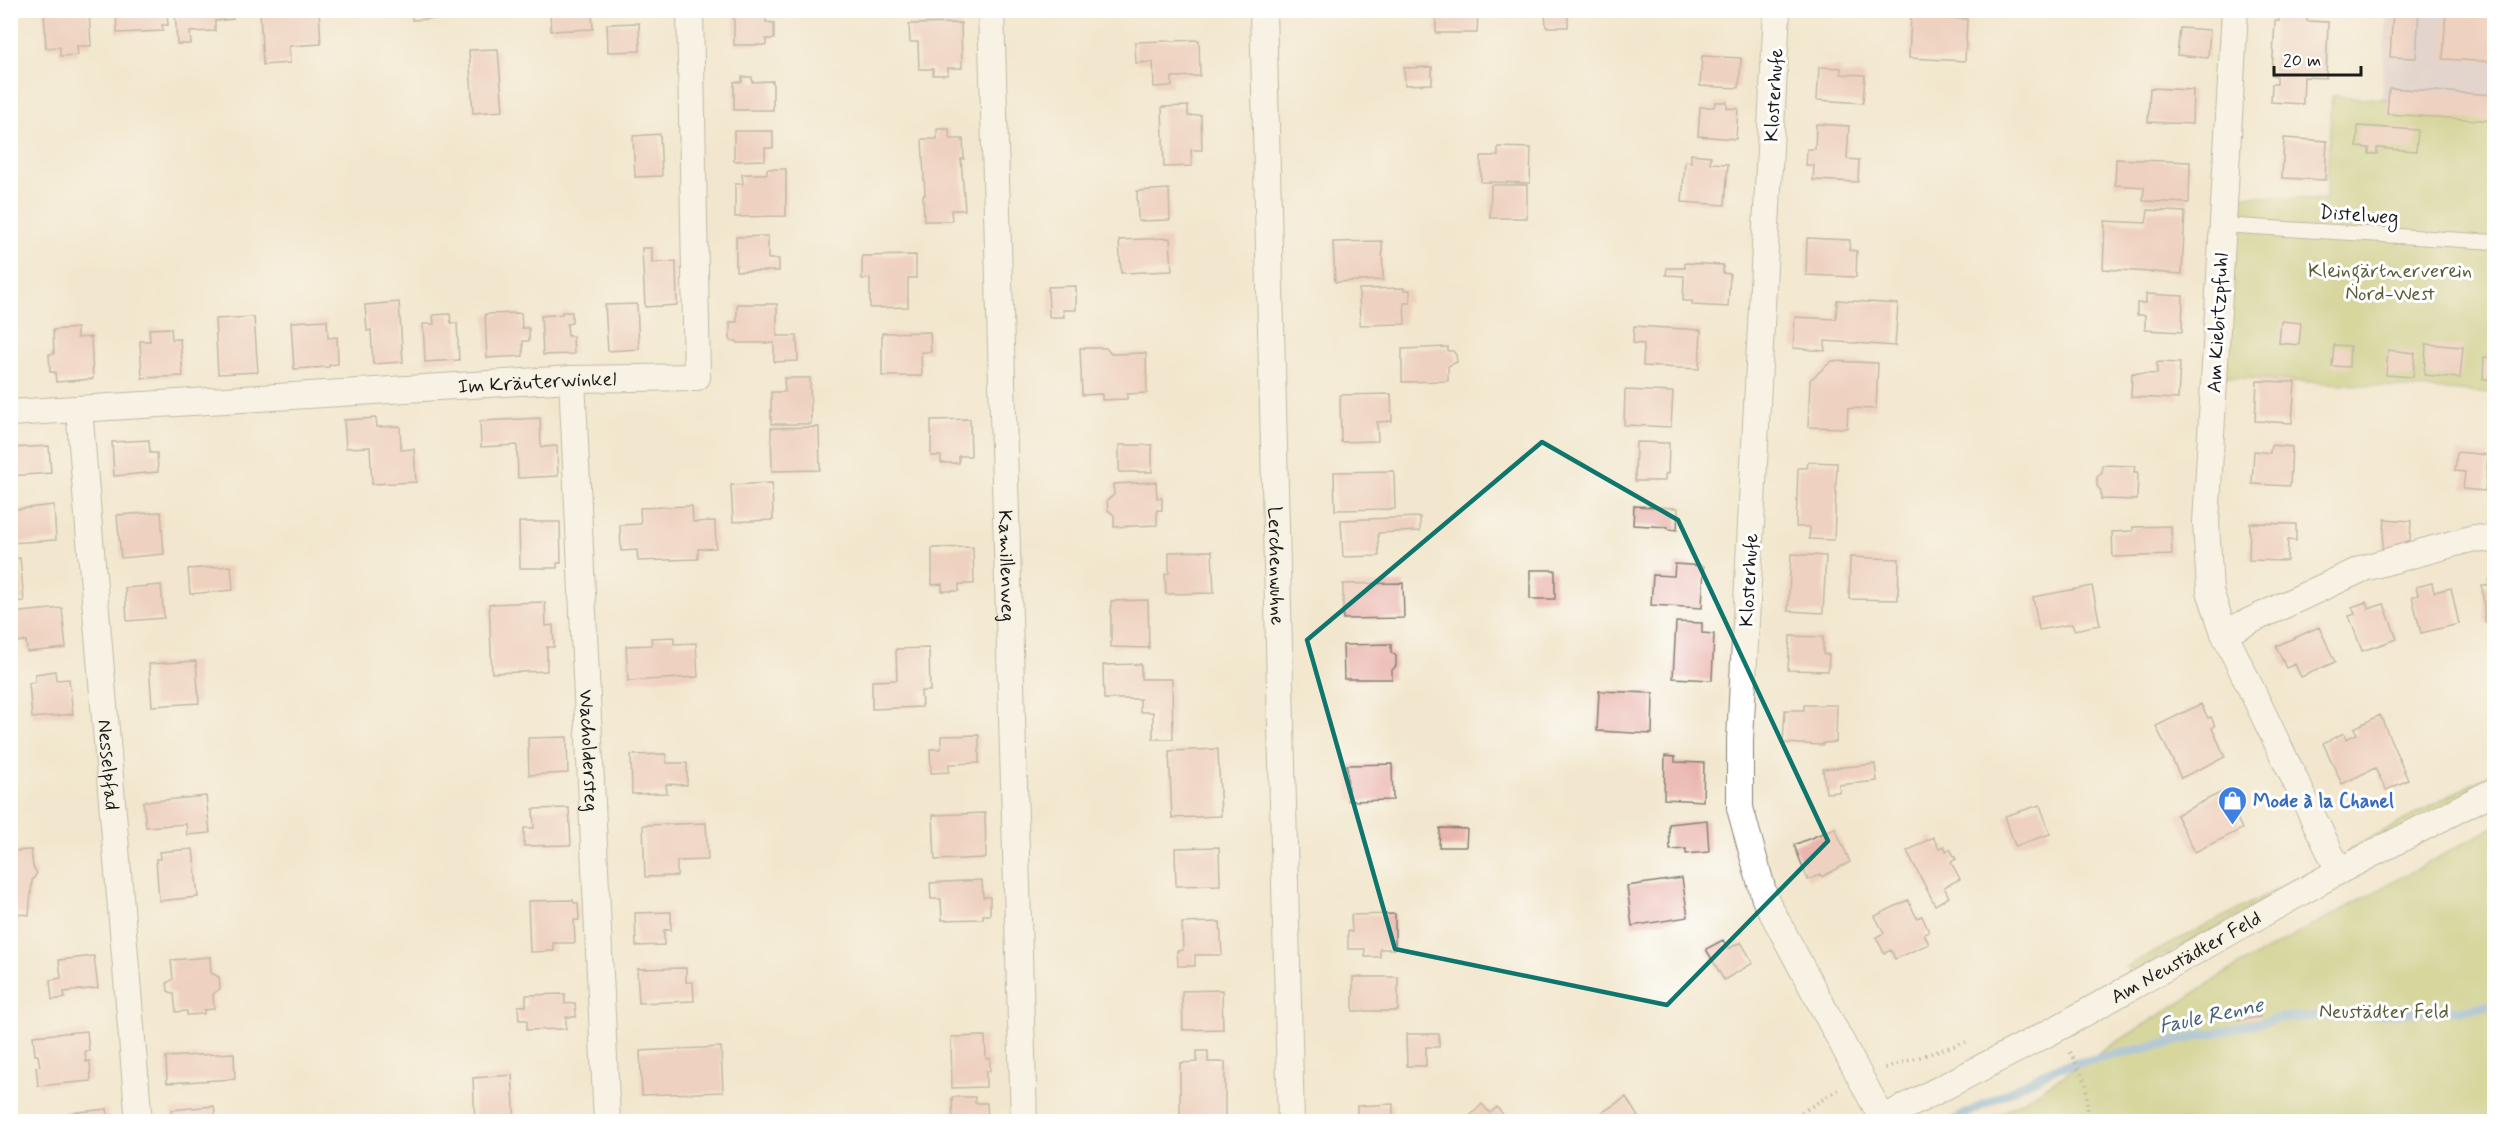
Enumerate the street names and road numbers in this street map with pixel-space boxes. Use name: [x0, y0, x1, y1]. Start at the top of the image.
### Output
street label: Klosterhufe: [1759, 48, 1790, 143]
street label: Distelweg: [2318, 199, 2399, 233]
street label: Am Kiebitzpfuhl: [2201, 252, 2236, 394]
street label: Im Kräuterwinkel: [457, 366, 617, 401]
street label: Lerchenwuhne: [1261, 506, 1290, 626]
street label: Kamillenweg: [991, 509, 1021, 622]
street label: Klosterhufe: [1734, 533, 1765, 628]
street label: Wacholdersteg: [572, 689, 604, 812]
street label: Nesselpfad: [90, 718, 125, 811]
street label: Am Neustädter Feld: [2106, 905, 2266, 1011]

